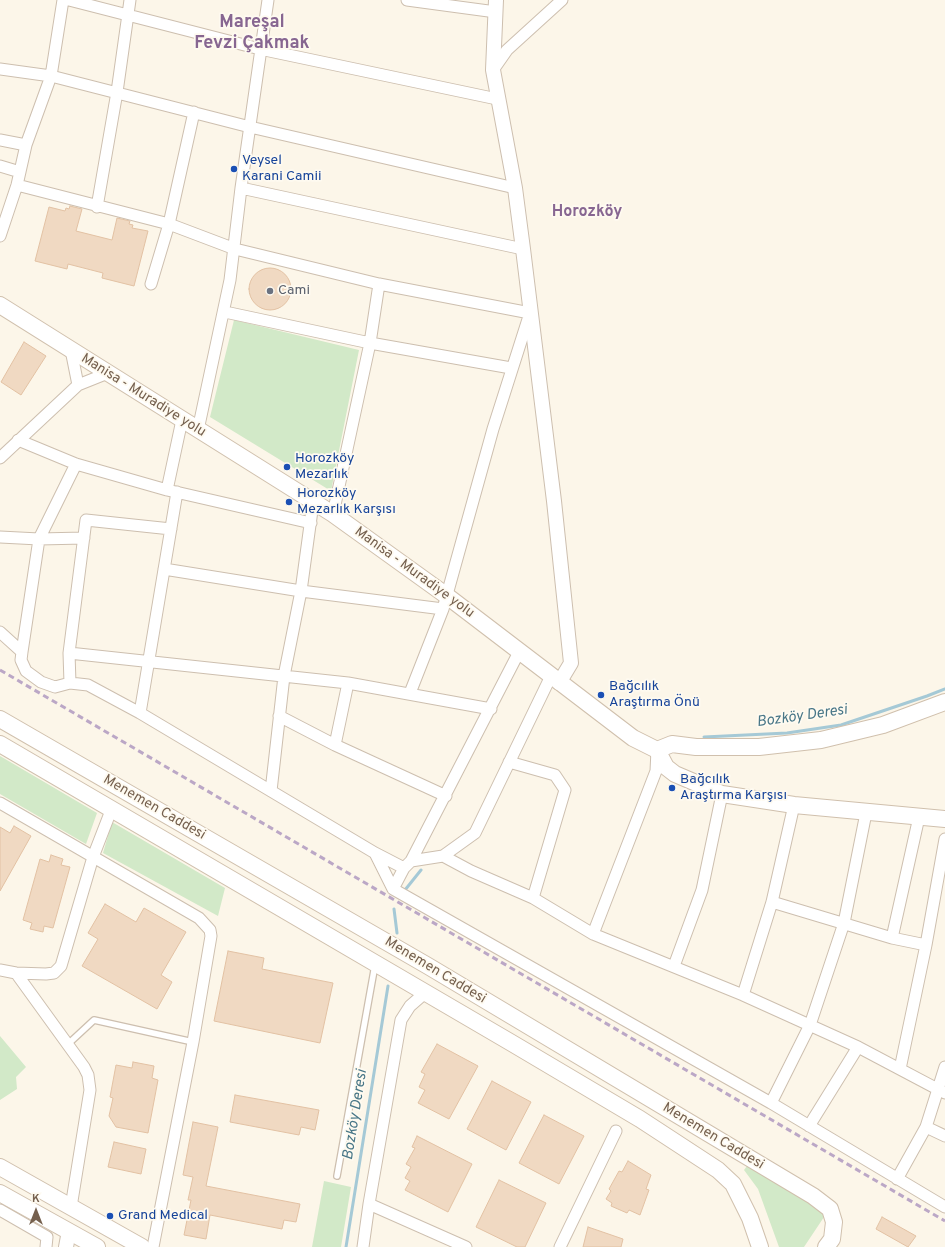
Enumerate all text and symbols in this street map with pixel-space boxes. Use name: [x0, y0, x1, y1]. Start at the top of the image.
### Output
district label: Mareşal Fevzi Çakmak: [194, 12, 310, 54]
place label: Veysel Karani Camii: [242, 153, 322, 186]
marker: Veysel Karani Camii: [229, 164, 239, 174]
district label: Horozköy: [552, 203, 622, 223]
place label: Cami: [278, 283, 310, 299]
marker: Cami: [265, 286, 275, 296]
street label: Manisa - Muradiye yolu: [77, 351, 209, 441]
place label: Horozköy Mezarlık: [295, 451, 354, 484]
marker: Horozköy Mezarlık: [282, 462, 292, 472]
place label: Horozköy Mezarlık Karşısı: [297, 486, 396, 518]
marker: Horozköy Mezarlık Karşısı: [284, 497, 294, 507]
street label: Manisa - Muradiye yolu: [351, 524, 477, 622]
place label: Bağcılık Araştırma Önü: [609, 679, 700, 712]
marker: Bağcılık Araştırma Önü: [596, 690, 606, 700]
water label: Bozköy Deresi: [756, 702, 848, 732]
street label: Menemen Caddesi: [100, 772, 208, 844]
place label: Bağcılık Araştırma Karşısı: [680, 772, 787, 804]
marker: Bağcılık Araştırma Karşısı: [667, 783, 677, 793]
street label: Menemen Caddesi: [381, 934, 489, 1008]
water label: Bozköy Deresi: [340, 1069, 372, 1161]
street label: Menemen Caddesi: [659, 1100, 767, 1174]
north arrow: [16, 1191, 56, 1231]
text: K: [32, 1192, 40, 1206]
place label: Grand Medical: [118, 1208, 208, 1224]
marker: Grand Medical: [105, 1211, 115, 1221]

